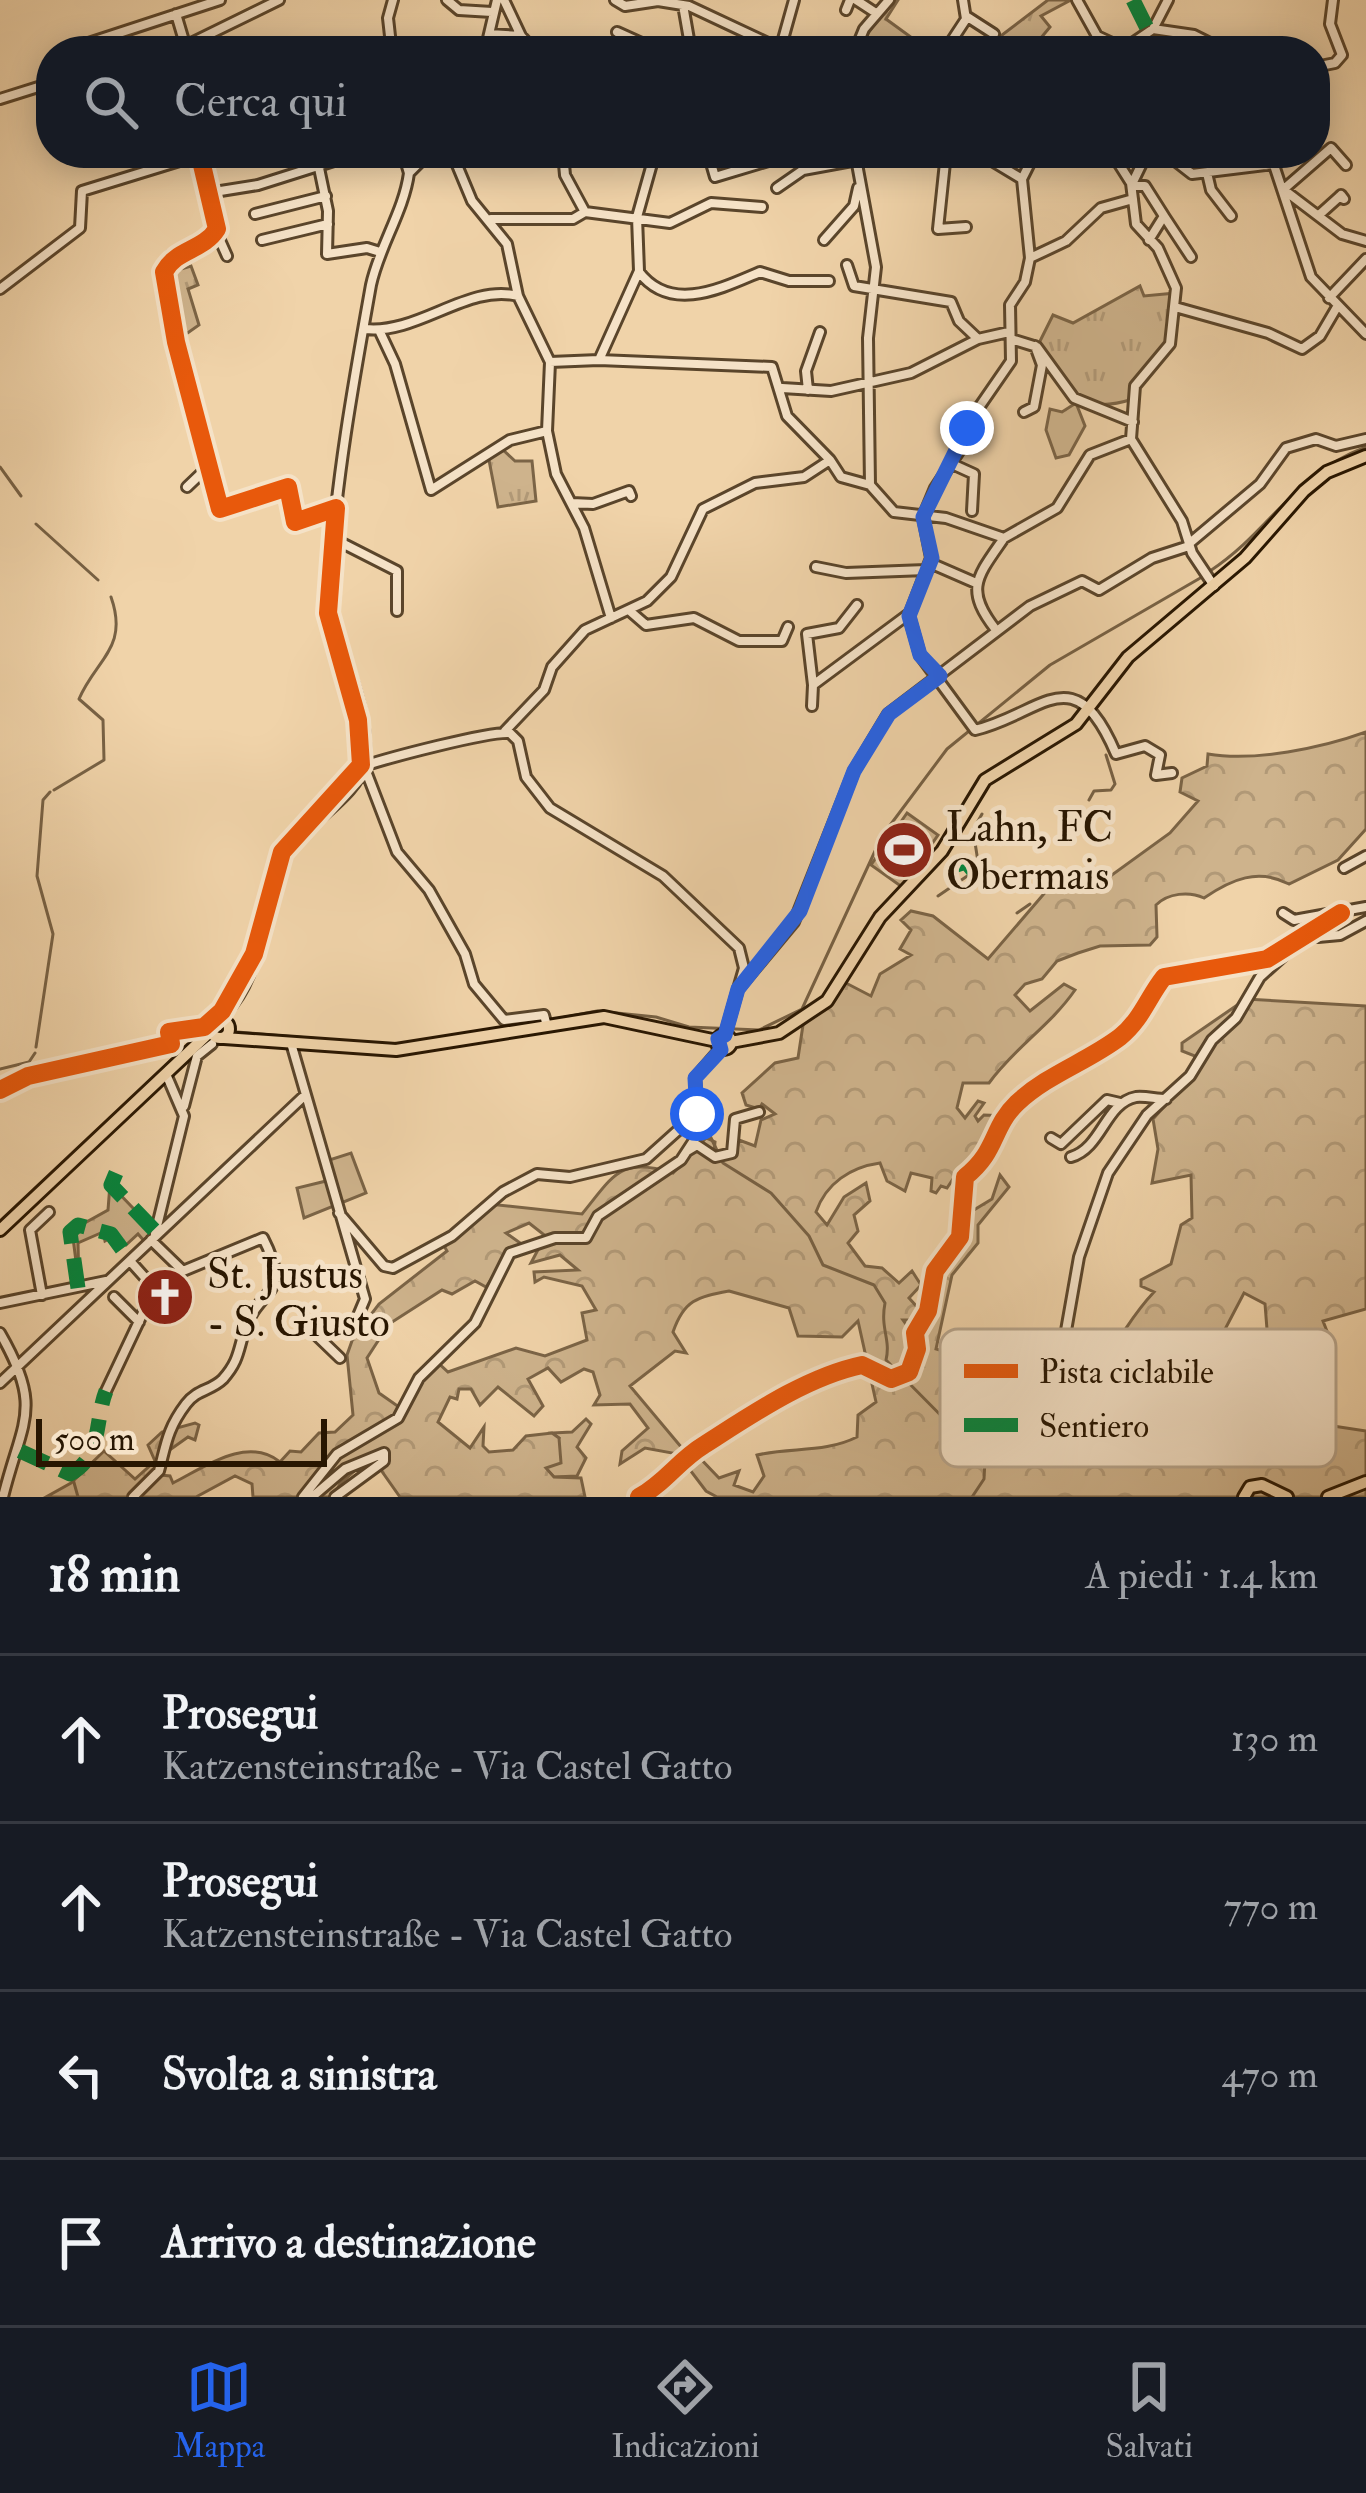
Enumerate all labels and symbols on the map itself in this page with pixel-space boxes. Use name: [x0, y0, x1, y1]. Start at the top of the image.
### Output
route end: [940, 401, 994, 455]
place label: Lahn, FC Obermais: [946, 802, 1113, 902]
sports icon: Lahn, FC Obermais: [873, 819, 935, 881]
route start: [670, 1087, 724, 1141]
place label: St. Justus - S. Giusto: [207, 1249, 390, 1349]
church icon: St. Justus - S. Giusto: [134, 1266, 196, 1328]
legend: [940, 1329, 1336, 1467]
text: Pista ciclabile: [1039, 1352, 1214, 1393]
text: Sentiero: [1039, 1406, 1149, 1447]
scale bar: [36, 1413, 327, 1466]

